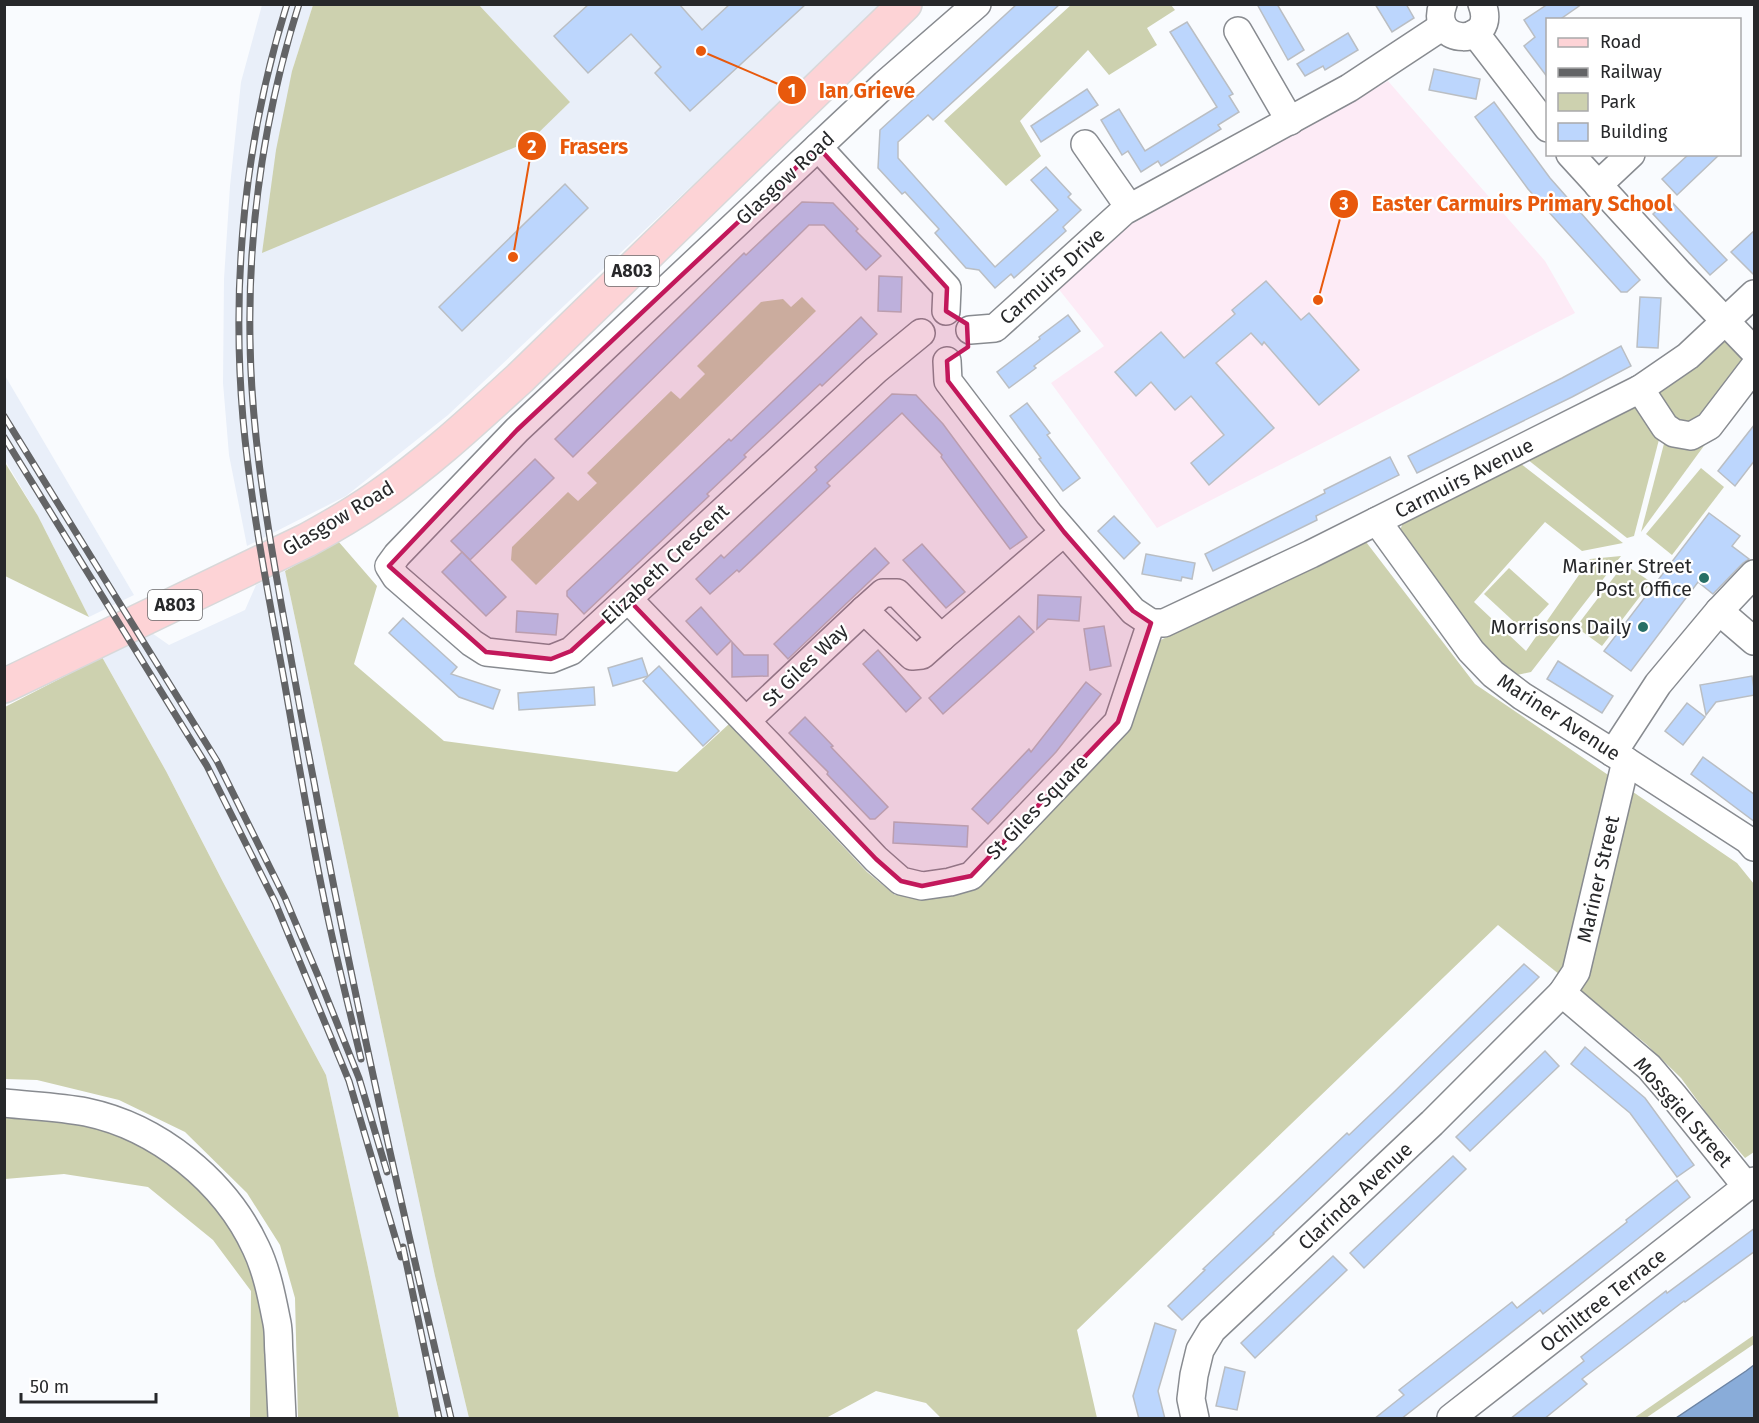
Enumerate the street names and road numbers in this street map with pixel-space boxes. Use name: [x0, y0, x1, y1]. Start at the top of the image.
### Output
street label: Glasgow Road: [731, 126, 839, 230]
street label: Carmuirs Drive: [995, 223, 1109, 329]
road number: A803: [605, 256, 659, 286]
street label: Carmuirs Avenue: [1391, 433, 1537, 523]
street label: Glasgow Road: [278, 475, 398, 561]
street label: Elizabeth Crescent: [596, 498, 734, 629]
road number: A803: [148, 590, 202, 620]
street label: St Giles Way: [757, 618, 853, 712]
street label: Mariner Avenue: [1493, 668, 1625, 766]
street label: St Giles Square: [981, 750, 1093, 864]
street label: Mariner Street: [1572, 812, 1624, 945]
street label: Mossgiel Street: [1629, 1052, 1738, 1173]
street label: Clarinda Avenue: [1293, 1137, 1417, 1255]
street label: Ochiltree Terrace: [1535, 1243, 1671, 1357]

